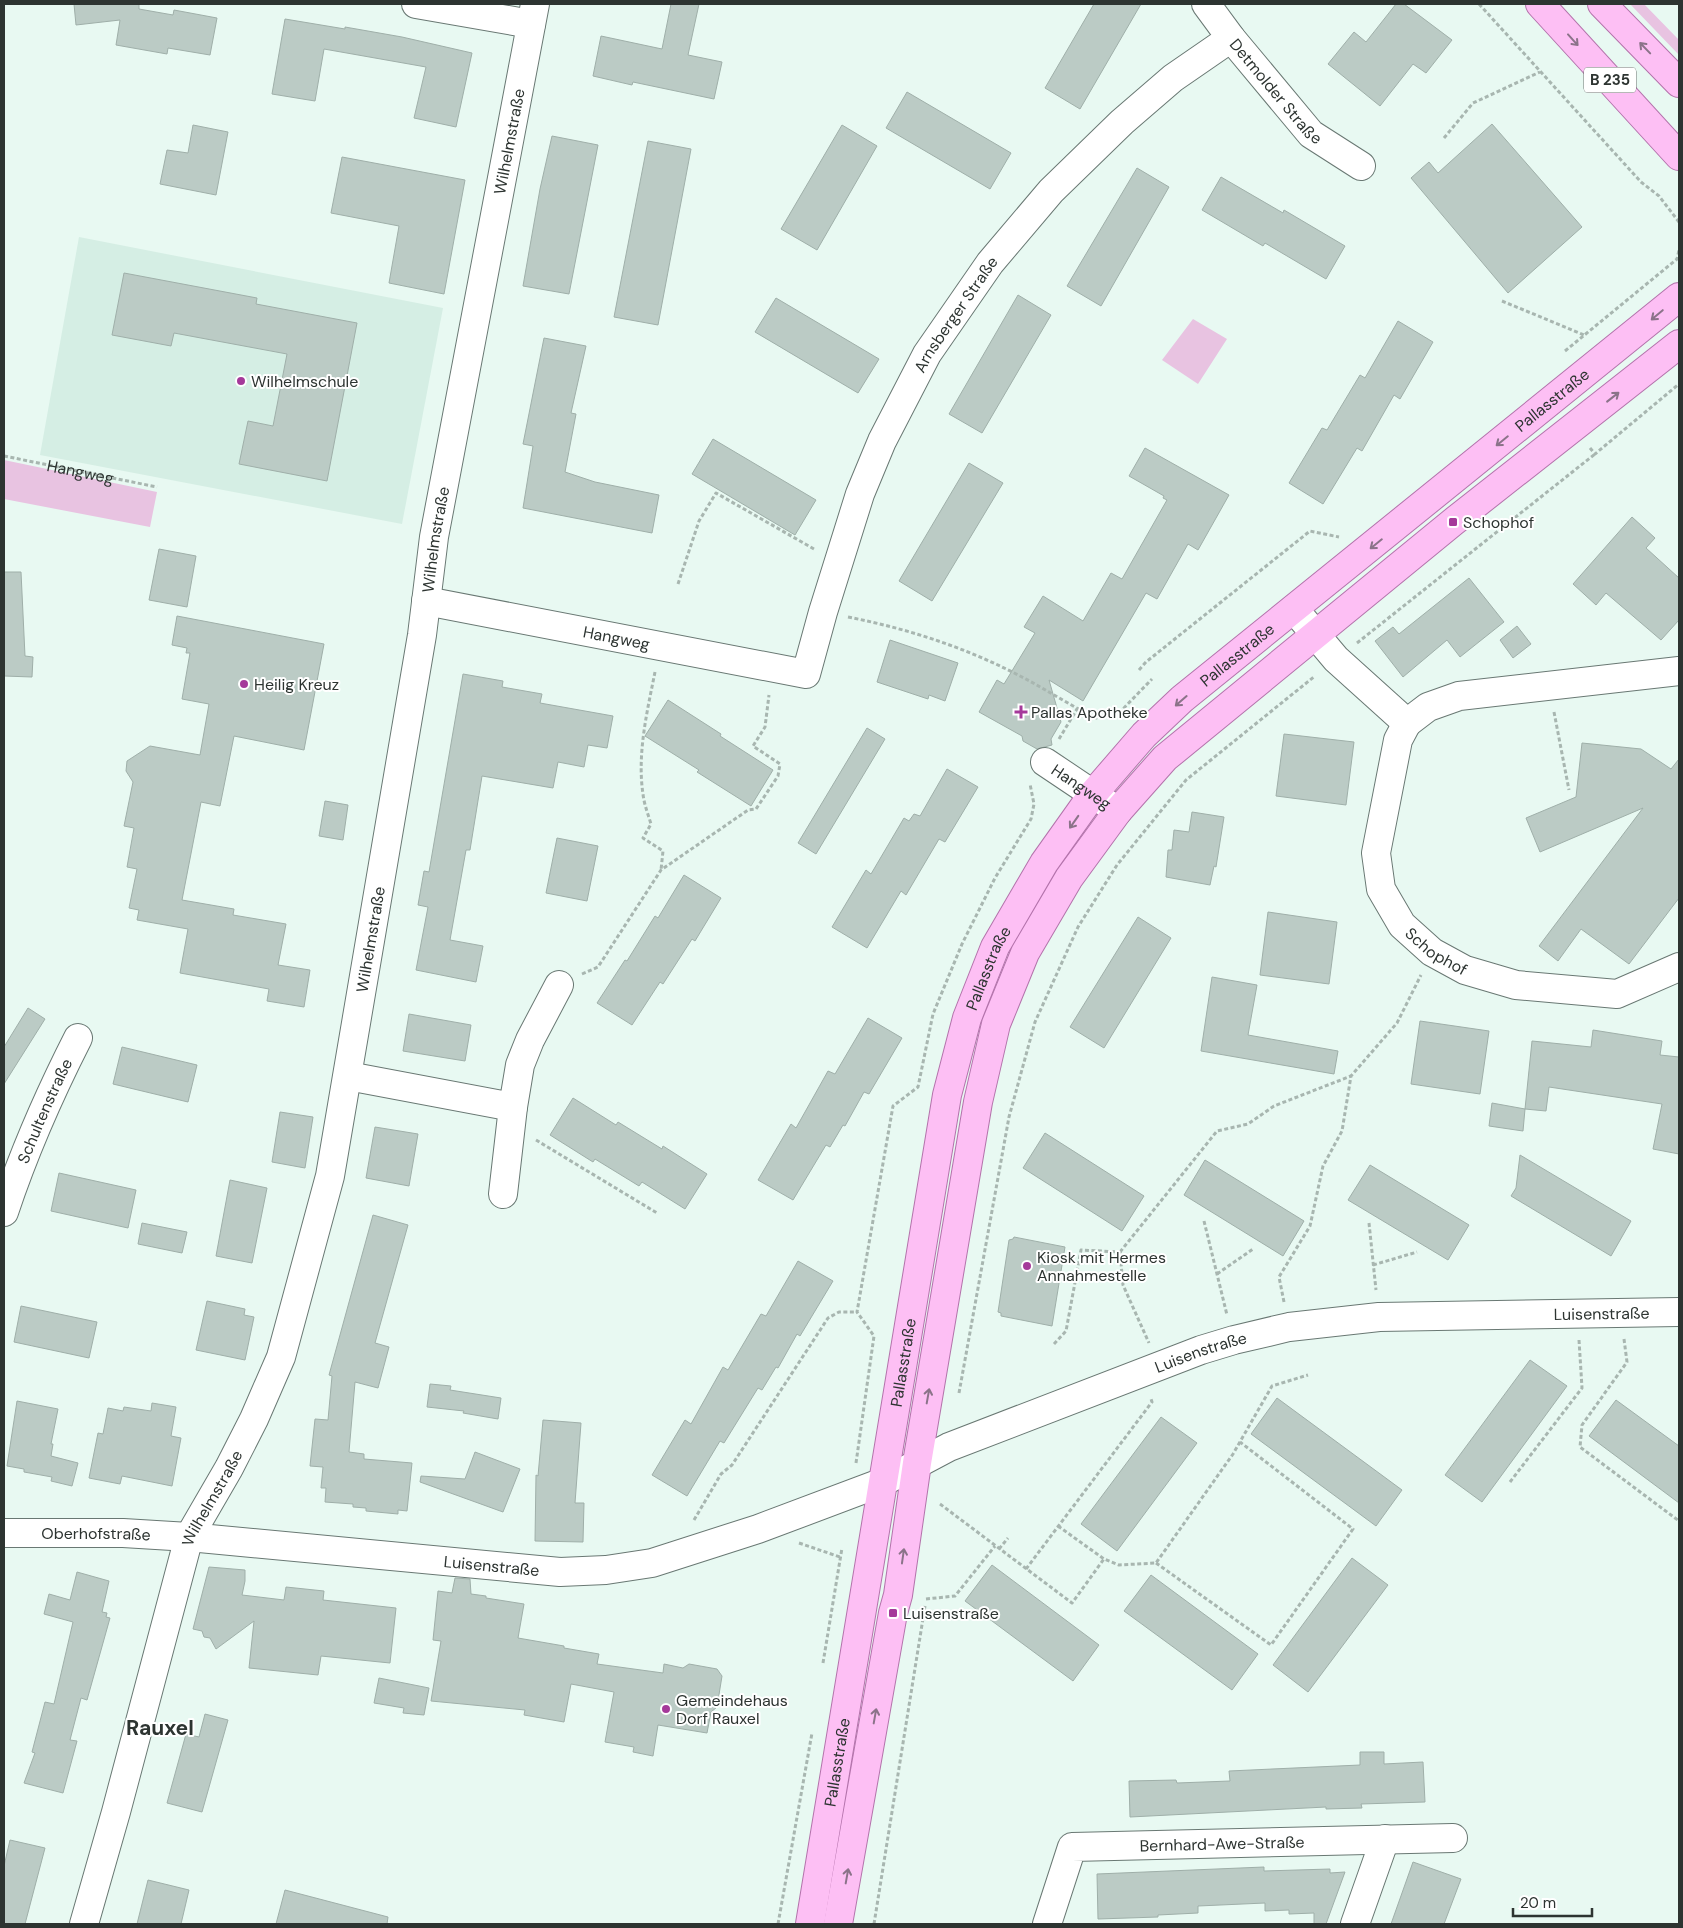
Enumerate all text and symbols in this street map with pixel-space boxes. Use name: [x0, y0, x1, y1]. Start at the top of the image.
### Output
one-way arrow: [1567, 33, 1579, 46]
street label: Detmolder Straße: [1225, 34, 1326, 149]
one-way arrow: [1639, 42, 1651, 54]
road number: B 235: [1584, 68, 1636, 92]
street label: Wilhelmstraße: [489, 87, 530, 196]
street label: Arnsberger Straße: [909, 252, 1002, 376]
one-way arrow: [1651, 310, 1664, 321]
street label: Pallasstraße: [1511, 364, 1594, 437]
place label: Wilhelmschule: [251, 371, 358, 392]
marker: Wilhelmschule: [235, 375, 247, 387]
one-way arrow: [1606, 392, 1619, 403]
one-way arrow: [1496, 436, 1509, 447]
street label: Hangweg: [45, 455, 116, 489]
street label: Wilhelmstraße: [417, 485, 454, 594]
place label: Schophof: [1463, 512, 1534, 533]
marker: Schophof: [1447, 516, 1459, 528]
one-way arrow: [1370, 538, 1383, 549]
street label: Pallasstraße: [1196, 619, 1279, 691]
street label: Hangweg: [581, 621, 652, 655]
place label: Heilig Kreuz: [254, 674, 339, 695]
marker: Heilig Kreuz: [238, 678, 250, 690]
one-way arrow: [1175, 695, 1188, 706]
place label: Pallas Apotheke: [1031, 702, 1148, 723]
marker: Pallas Apotheke: [1015, 706, 1027, 718]
street label: Hangweg: [1047, 759, 1115, 815]
one-way arrow: [1069, 815, 1079, 829]
street label: Wilhelmstraße: [351, 885, 390, 994]
street label: Pallasstraße: [961, 922, 1016, 1013]
street label: Schophof: [1401, 923, 1471, 980]
street label: Schultenstraße: [13, 1055, 77, 1167]
place label: Kiosk mit Hermes Annahmestelle: [1037, 1247, 1166, 1286]
marker: Kiosk mit Hermes Annahmestelle: [1021, 1260, 1033, 1272]
street label: Luisenstraße: [1553, 1302, 1650, 1325]
street label: Pallasstraße: [886, 1317, 921, 1409]
street label: Luisenstraße: [1152, 1327, 1249, 1378]
one-way arrow: [924, 1388, 934, 1404]
street label: Wilhelmstraße: [177, 1447, 247, 1548]
street label: Oberhofstraße: [41, 1523, 151, 1546]
one-way arrow: [898, 1549, 908, 1565]
street label: Luisenstraße: [443, 1551, 540, 1581]
place label: Luisenstraße: [903, 1603, 999, 1624]
marker: Luisenstraße: [887, 1607, 899, 1619]
place label: Gemeindehaus Dorf Rauxel: [676, 1690, 788, 1729]
marker: Gemeindehaus Dorf Rauxel: [660, 1703, 672, 1715]
one-way arrow: [870, 1709, 880, 1725]
district label: Rauxel: [126, 1714, 194, 1742]
street label: Pallasstraße: [820, 1716, 855, 1808]
street label: Bernhard-Awe-Straße: [1139, 1832, 1305, 1856]
one-way arrow: [842, 1869, 852, 1885]
scale bar: [1513, 1886, 1592, 1918]
text: 20 m: [1520, 1893, 1556, 1913]

